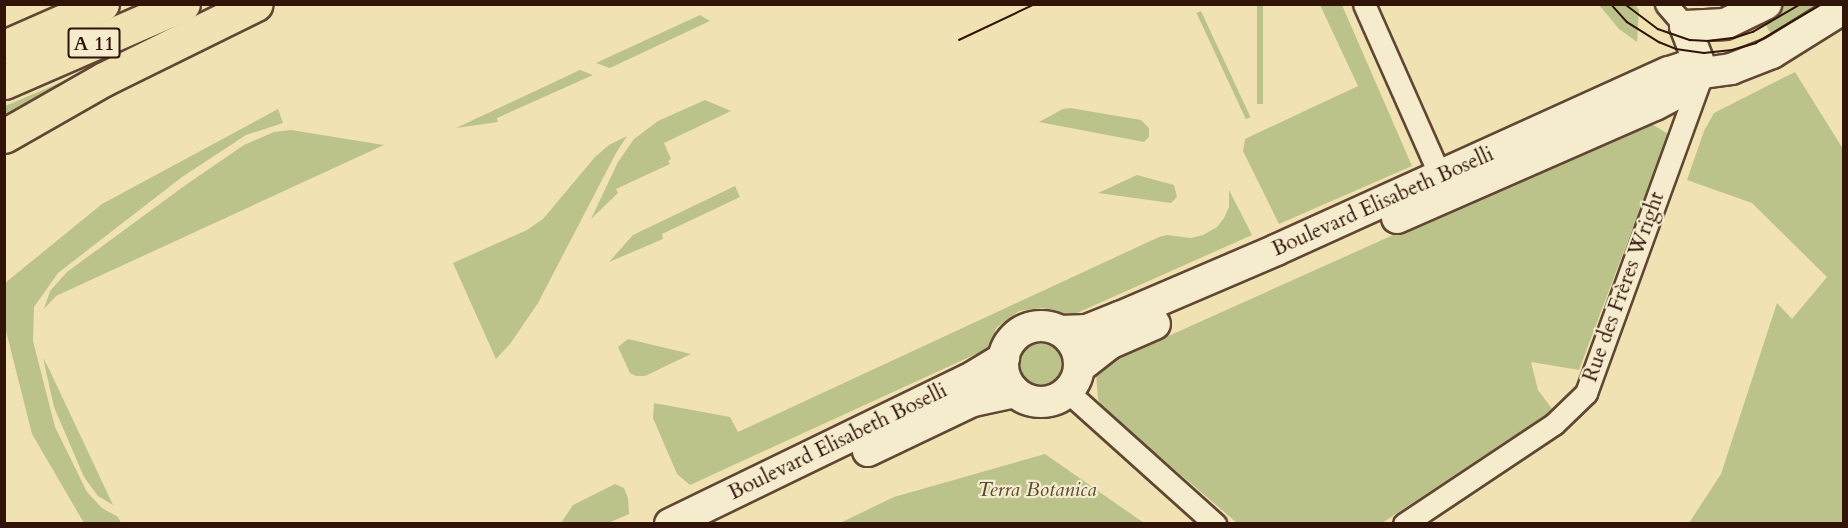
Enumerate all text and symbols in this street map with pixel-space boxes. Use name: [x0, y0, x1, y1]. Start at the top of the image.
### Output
road number: A 11: [67, 26, 121, 60]
street label: Boulevard Elisabeth Boselli: [1268, 142, 1498, 262]
street label: Rue des Frères Wright: [1578, 189, 1670, 385]
street label: Boulevard Elisabeth Boselli: [725, 378, 951, 506]
park label: Terra Botanica: [977, 477, 1097, 503]

